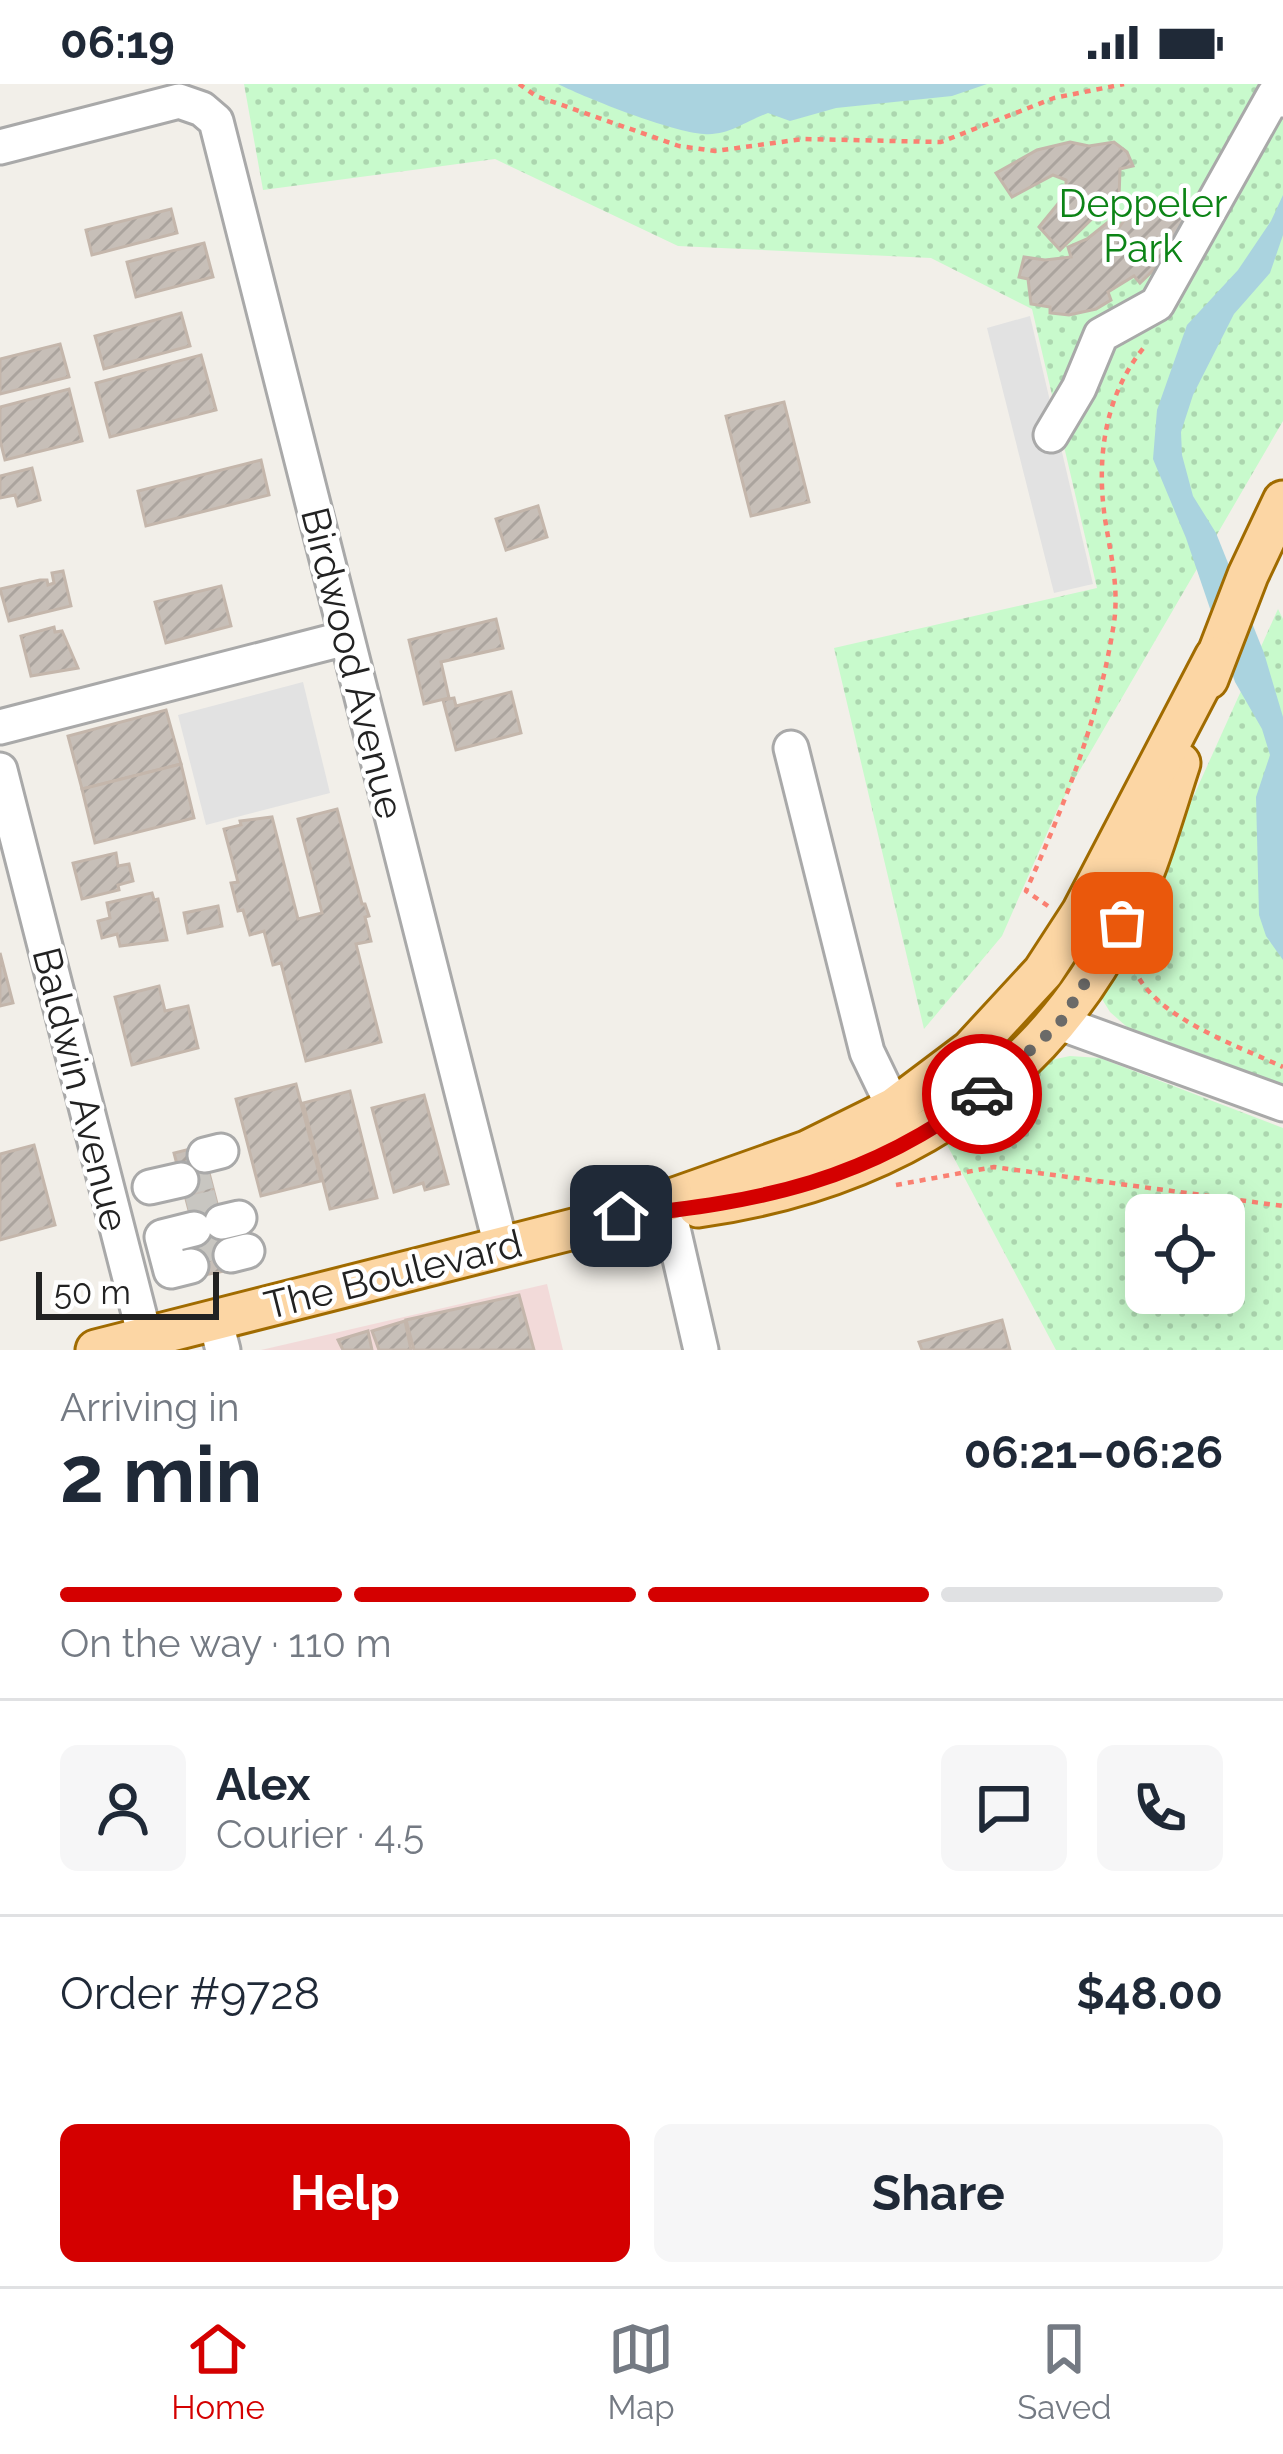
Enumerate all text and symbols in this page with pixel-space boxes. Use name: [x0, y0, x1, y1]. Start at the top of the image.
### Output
text: 06:19: [60, 16, 175, 69]
park label: Deppeler Park: [1059, 180, 1228, 271]
street label: Birdwood Avenue: [292, 503, 414, 823]
pin: [1071, 872, 1173, 974]
icon: bag: [1089, 890, 1155, 956]
street label: Baldwin Avenue: [24, 942, 138, 1236]
courier: [922, 1034, 1042, 1154]
icon: car: [949, 1061, 1015, 1127]
pin: [570, 1165, 672, 1267]
icon: home: [588, 1183, 654, 1249]
map controls: [1125, 1194, 1245, 1314]
button: locate: [1125, 1194, 1245, 1314]
street label: The Boulevard: [260, 1220, 526, 1328]
scale bar: [36, 1266, 219, 1319]
text: 50 m: [54, 1273, 131, 1312]
text: Arriving in: [60, 1384, 240, 1430]
text: 06:21–06:26: [964, 1426, 1223, 1479]
text: 2 min: [60, 1429, 262, 1520]
text: On the way · 110 m: [60, 1620, 392, 1666]
button: person: [60, 1745, 186, 1871]
button: chat: [941, 1745, 1067, 1871]
button: phone: [1097, 1745, 1223, 1871]
text: Alex: [216, 1758, 310, 1811]
text: Courier · 4.5: [216, 1811, 424, 1857]
text: Order #9728: [60, 1967, 320, 2020]
text: $48.00: [1076, 1967, 1223, 2020]
button: Help: [60, 2124, 630, 2262]
button: Share: [654, 2124, 1223, 2262]
tab: Home: [171, 2316, 265, 2427]
tab: Map: [607, 2316, 675, 2427]
tab: Saved: [1017, 2316, 1112, 2427]

